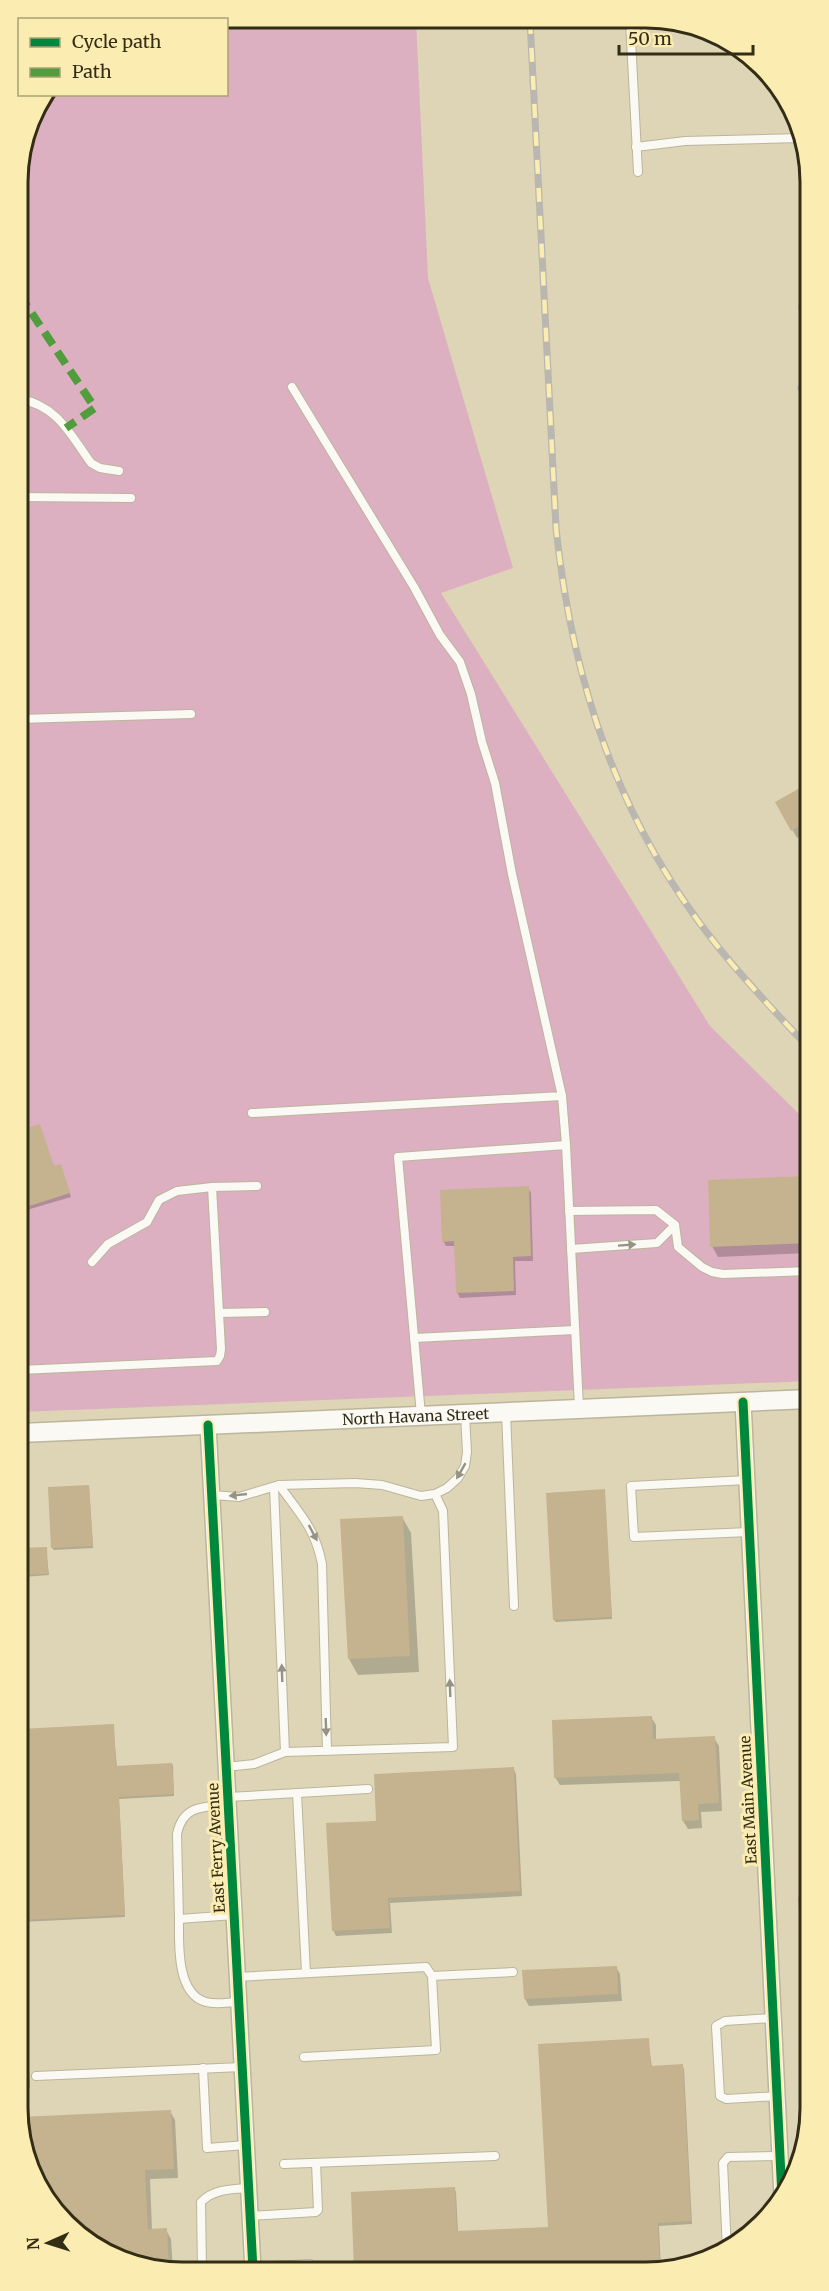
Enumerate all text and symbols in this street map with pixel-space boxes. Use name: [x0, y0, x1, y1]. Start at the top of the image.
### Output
legend: [18, 18, 228, 96]
scale bar: [619, 18, 752, 56]
text: 50 m: [628, 27, 672, 50]
text: Cycle path: [72, 30, 162, 53]
text: Path: [72, 60, 112, 83]
one-way arrow: [617, 1240, 636, 1250]
street label: North Havana Street: [342, 1403, 490, 1429]
one-way arrow: [456, 1462, 467, 1479]
one-way arrow: [228, 1490, 247, 1500]
one-way arrow: [308, 1525, 317, 1542]
one-way arrow: [277, 1663, 286, 1682]
one-way arrow: [446, 1679, 455, 1698]
one-way arrow: [322, 1717, 331, 1736]
street label: East Main Avenue: [735, 1735, 761, 1865]
street label: East Ferry Avenue: [203, 1782, 229, 1913]
north arrow: [18, 2213, 78, 2273]
text: N: [23, 2237, 43, 2251]

